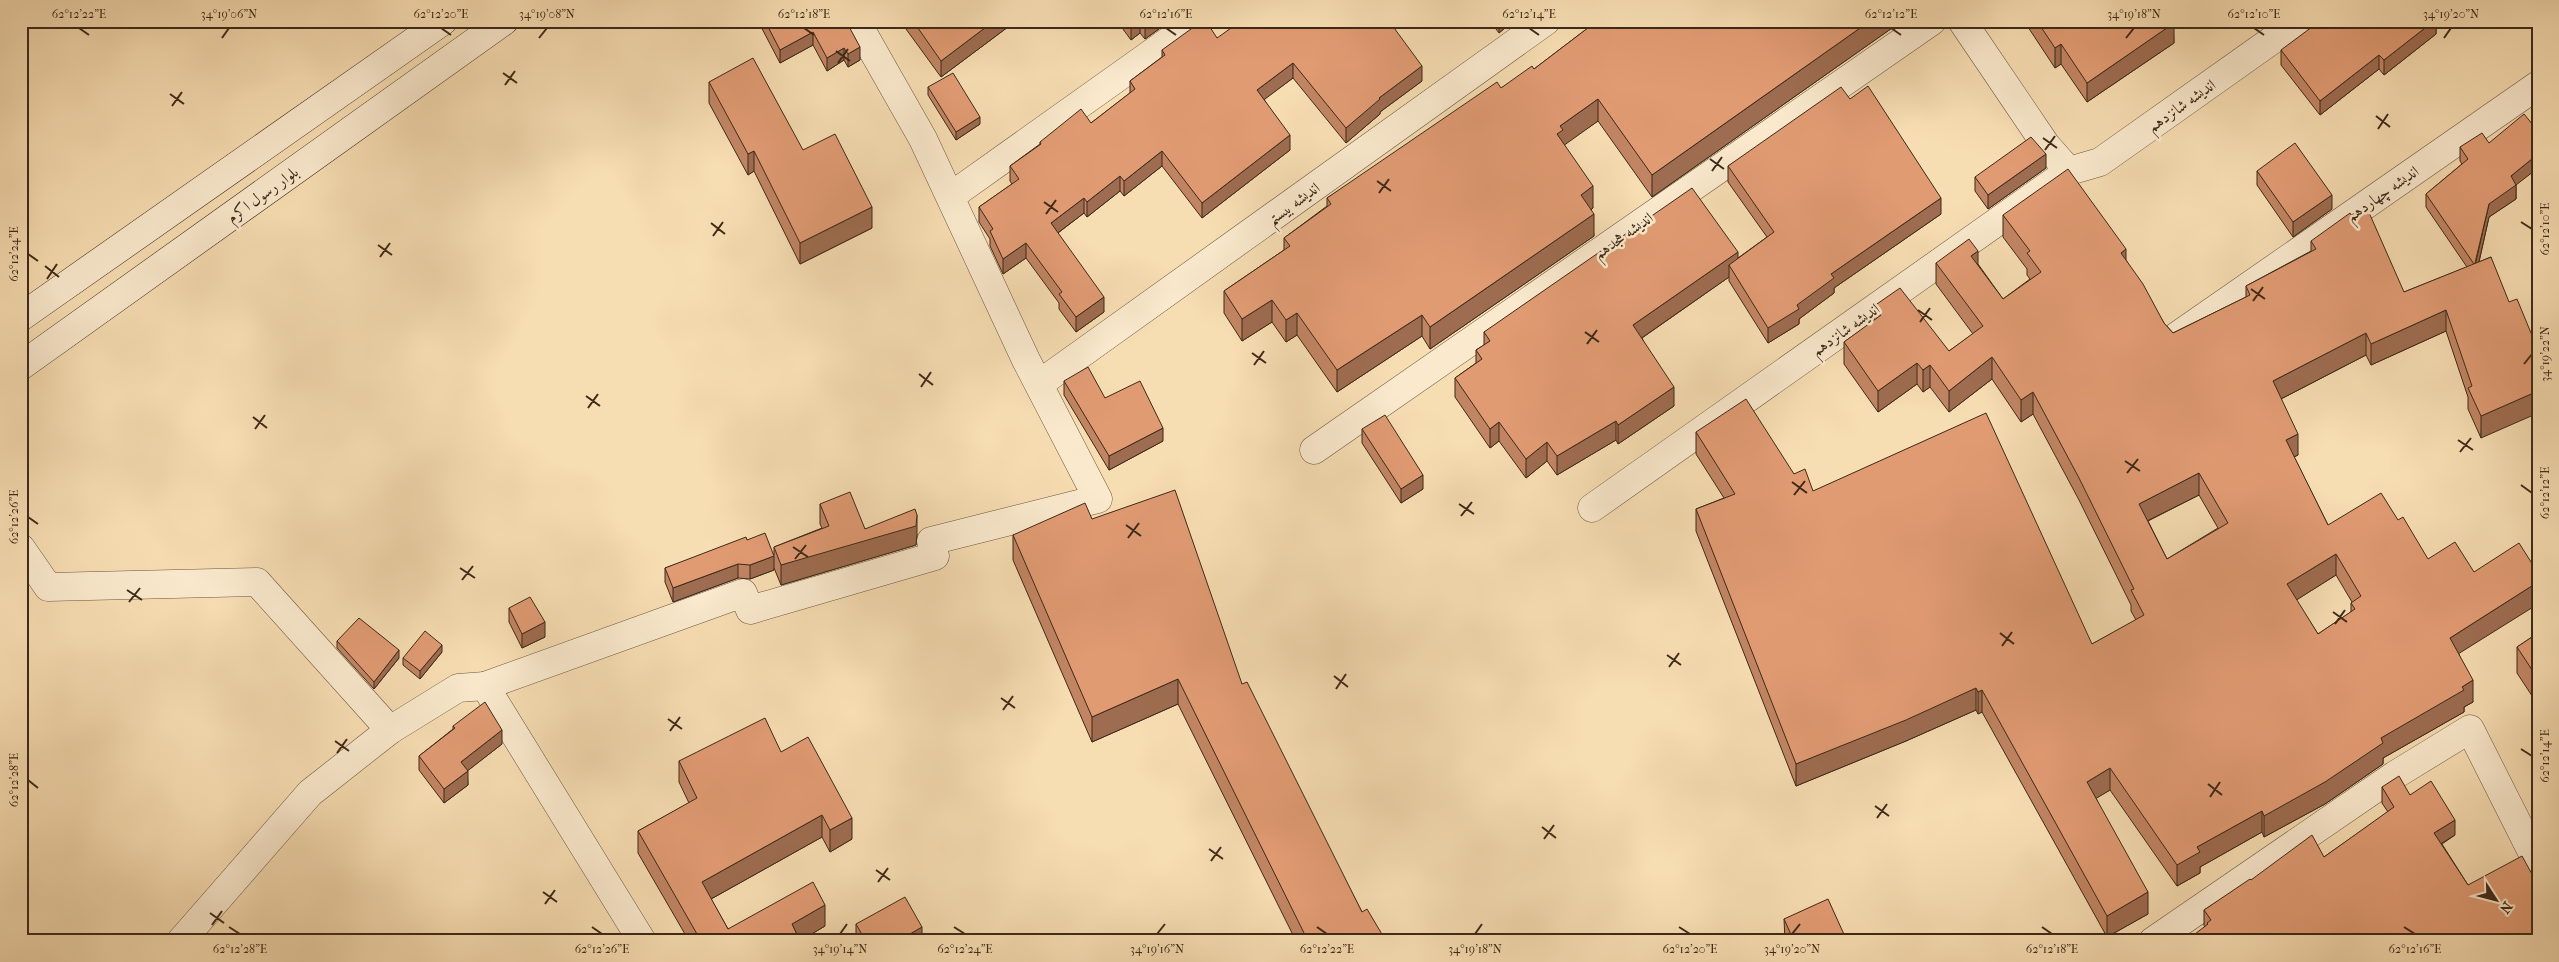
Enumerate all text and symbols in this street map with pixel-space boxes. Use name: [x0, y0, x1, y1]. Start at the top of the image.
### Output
text: 62°12'22"E: [52, 7, 106, 21]
text: 34°19'06"N: [201, 7, 257, 21]
text: 62°12'20"E: [414, 7, 468, 21]
text: 34°19'08"N: [519, 7, 575, 21]
text: 62°12'18"E: [778, 7, 830, 21]
text: 62°12'16"E: [1140, 7, 1192, 21]
text: 62°12'14"E: [1502, 7, 1556, 21]
text: 62°12'12"E: [1865, 7, 1917, 21]
text: 34°19'18"N: [2107, 7, 2161, 21]
text: 62°12'10"E: [2228, 7, 2280, 21]
text: 34°19'20"N: [2423, 7, 2479, 21]
street label: اندیشه شانزدهم: [2143, 75, 2223, 141]
street label: اندیشه چهاردهم: [2342, 161, 2426, 230]
street label: بلوار رسول اکرم: [223, 162, 305, 231]
street label: اندیشه بیستم: [1263, 178, 1327, 235]
text: 62°12'10"E: [2538, 203, 2552, 255]
street label: اندیشه هجدهم: [1590, 208, 1660, 268]
text: 62°12'24"E: [7, 226, 21, 282]
street label: اندیشه شانزدهم: [1807, 299, 1887, 365]
text: 34°19'22"N: [2538, 326, 2552, 382]
text: 62°12'12"E: [2538, 467, 2552, 519]
text: 62°12'26"E: [7, 490, 21, 544]
text: 62°12'14"E: [2538, 729, 2552, 783]
text: 62°12'28"E: [7, 753, 21, 807]
north arrow: [2472, 874, 2522, 924]
text: N: [2496, 898, 2516, 917]
text: 62°12'28"E: [213, 942, 267, 956]
text: 62°12'26"E: [575, 942, 629, 956]
text: 34°19'14"N: [813, 942, 867, 956]
text: 62°12'24"E: [937, 942, 993, 956]
text: 34°19'16"N: [1130, 942, 1184, 956]
text: 62°12'22"E: [1300, 942, 1354, 956]
text: 34°19'18"N: [1448, 942, 1502, 956]
text: 62°12'20"E: [1663, 942, 1717, 956]
text: 34°19'20"N: [1764, 942, 1820, 956]
text: 62°12'18"E: [2026, 942, 2078, 956]
text: 62°12'16"E: [2389, 942, 2441, 956]

